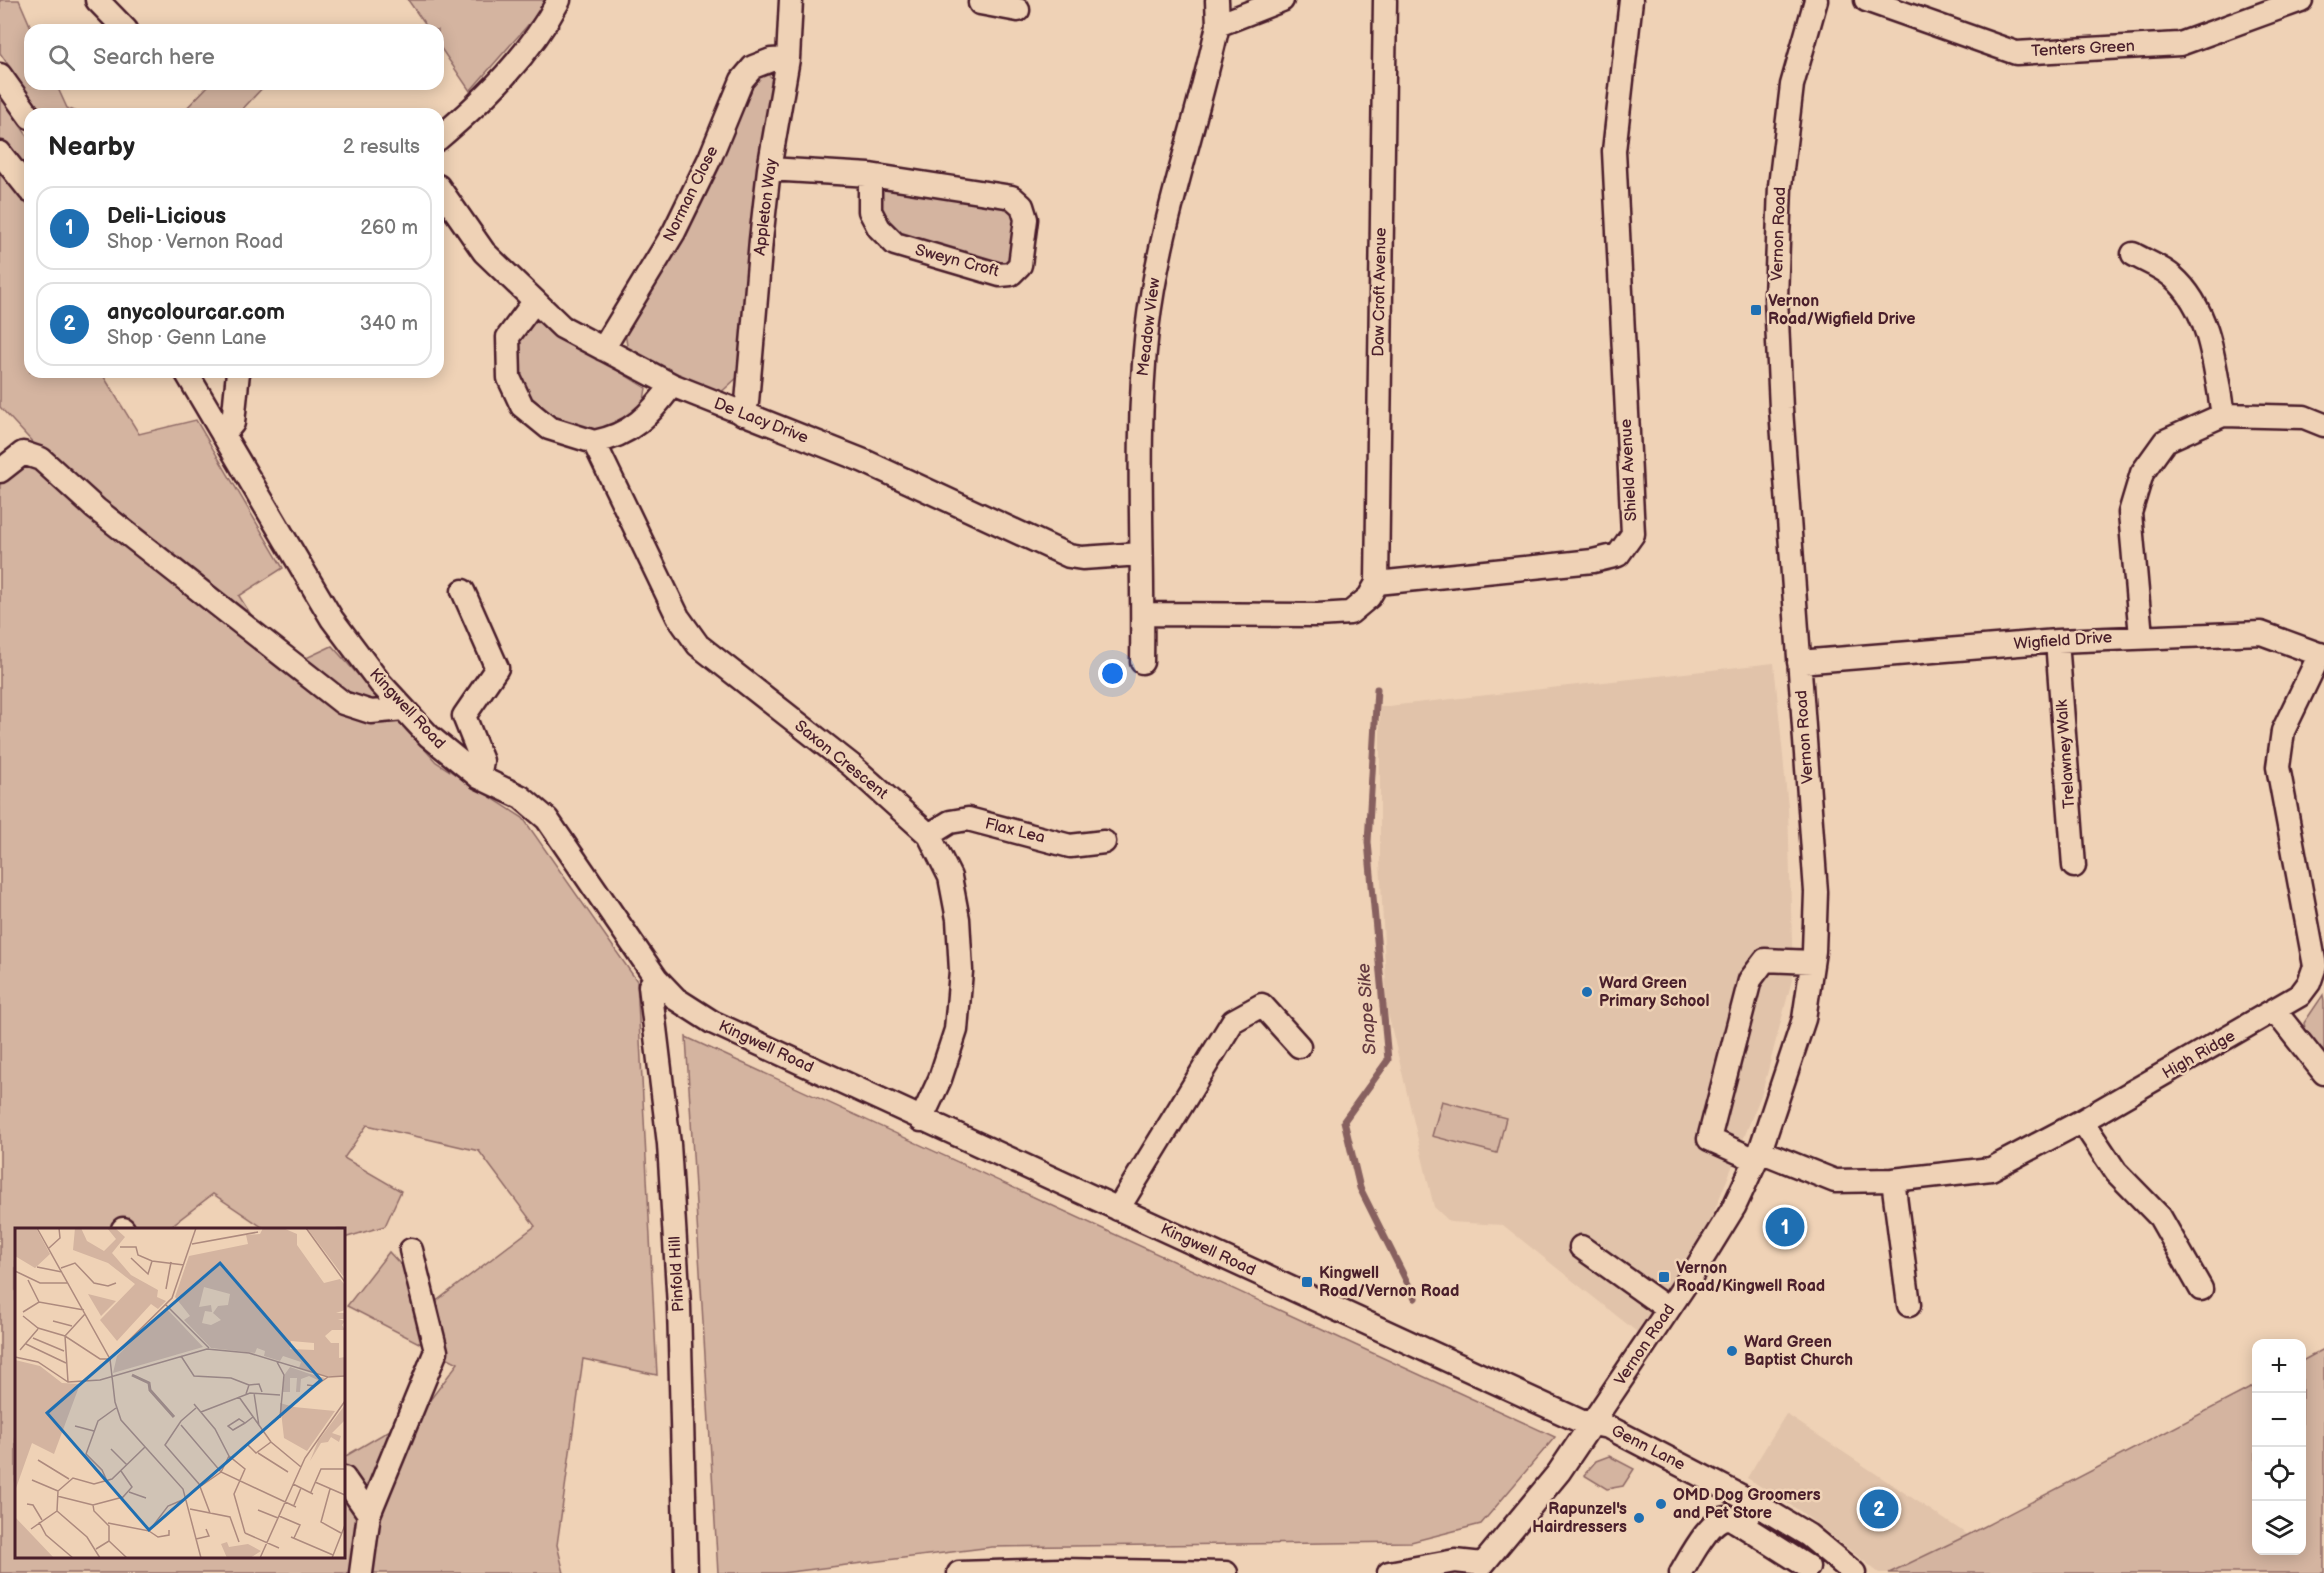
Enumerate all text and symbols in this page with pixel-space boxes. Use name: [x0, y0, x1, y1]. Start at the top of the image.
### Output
search box: [24, 24, 444, 90]
street label: Tenters Green: [2031, 37, 2135, 61]
icon: search: [45, 41, 78, 74]
text: Search here: [93, 44, 215, 71]
text: Nearby: [48, 132, 135, 163]
text: 2 results: [343, 135, 420, 159]
street label: Norman Close: [660, 143, 723, 245]
street label: Appleton Way: [751, 157, 781, 257]
street label: Vernon Road: [1768, 187, 1790, 281]
text: Deli-Licious: [107, 203, 226, 230]
text: 1: [65, 216, 74, 240]
text: 260 m: [360, 216, 418, 240]
street label: Daw Croft Avenue: [1369, 227, 1391, 357]
text: Shop · Vernon Road: [107, 230, 283, 254]
street label: Sweyn Croft: [913, 241, 1001, 281]
street label: Meadow View: [1134, 276, 1164, 377]
place label: Vernon Road/Wigfield Drive: [1768, 292, 1915, 329]
text: anycolourcar.com: [107, 299, 285, 326]
marker: Vernon Road/Wigfield Drive: [1749, 303, 1763, 317]
text: 2: [64, 312, 75, 336]
text: 340 m: [360, 312, 418, 336]
text: Shop · Genn Lane: [107, 326, 266, 350]
street label: De Lacy Drive: [711, 394, 811, 448]
street label: Shield Avenue: [1617, 418, 1641, 522]
street label: Wigfield Drive: [2013, 628, 2113, 654]
your location: [1098, 659, 1127, 688]
street label: Kingwell Road: [365, 665, 449, 753]
street label: Vernon Road: [1792, 689, 1818, 785]
street label: Trelawney Walk: [2053, 699, 2079, 809]
street label: Saxon Crescent: [791, 717, 891, 803]
street label: Flax Lea: [983, 814, 1047, 848]
water label: Snape Sike: [1353, 962, 1381, 1056]
place label: Ward Green Primary School: [1599, 974, 1709, 1011]
marker: Ward Green Primary School: [1580, 985, 1594, 999]
street label: Kingwell Road: [716, 1017, 816, 1077]
street label: High Ridge: [2159, 1026, 2239, 1083]
pin: 1: [1766, 1204, 1804, 1250]
street label: Kingwell Road: [1158, 1220, 1258, 1280]
inset map: [15, 1228, 345, 1558]
street label: Pinfold Hill: [666, 1236, 688, 1312]
place label: Vernon Road/Kingwell Road: [1676, 1259, 1825, 1296]
place label: Kingwell Road/Vernon Road: [1319, 1264, 1459, 1301]
marker: Vernon Road/Kingwell Road: [1657, 1270, 1671, 1284]
marker: Kingwell Road/Vernon Road: [1300, 1275, 1314, 1289]
street label: Vernon Road: [1611, 1301, 1679, 1389]
place label: Ward Green Baptist Church: [1744, 1333, 1853, 1370]
map controls: [2252, 1339, 2306, 1555]
button: +: [2252, 1339, 2306, 1393]
marker: Ward Green Baptist Church: [1725, 1344, 1739, 1358]
button: −: [2252, 1393, 2306, 1447]
street label: Genn Lane: [1608, 1421, 1688, 1475]
button: locate: [2252, 1447, 2306, 1501]
place label: OMD Dog Groomers and Pet Store: [1673, 1486, 1821, 1523]
pin: 2: [1860, 1486, 1898, 1532]
marker: OMD Dog Groomers and Pet Store: [1654, 1497, 1668, 1511]
place label: Rapunzel's Hairdressers: [1532, 1500, 1627, 1537]
button: layers: [2252, 1501, 2306, 1555]
marker: Rapunzel's Hairdressers: [1632, 1511, 1646, 1525]

